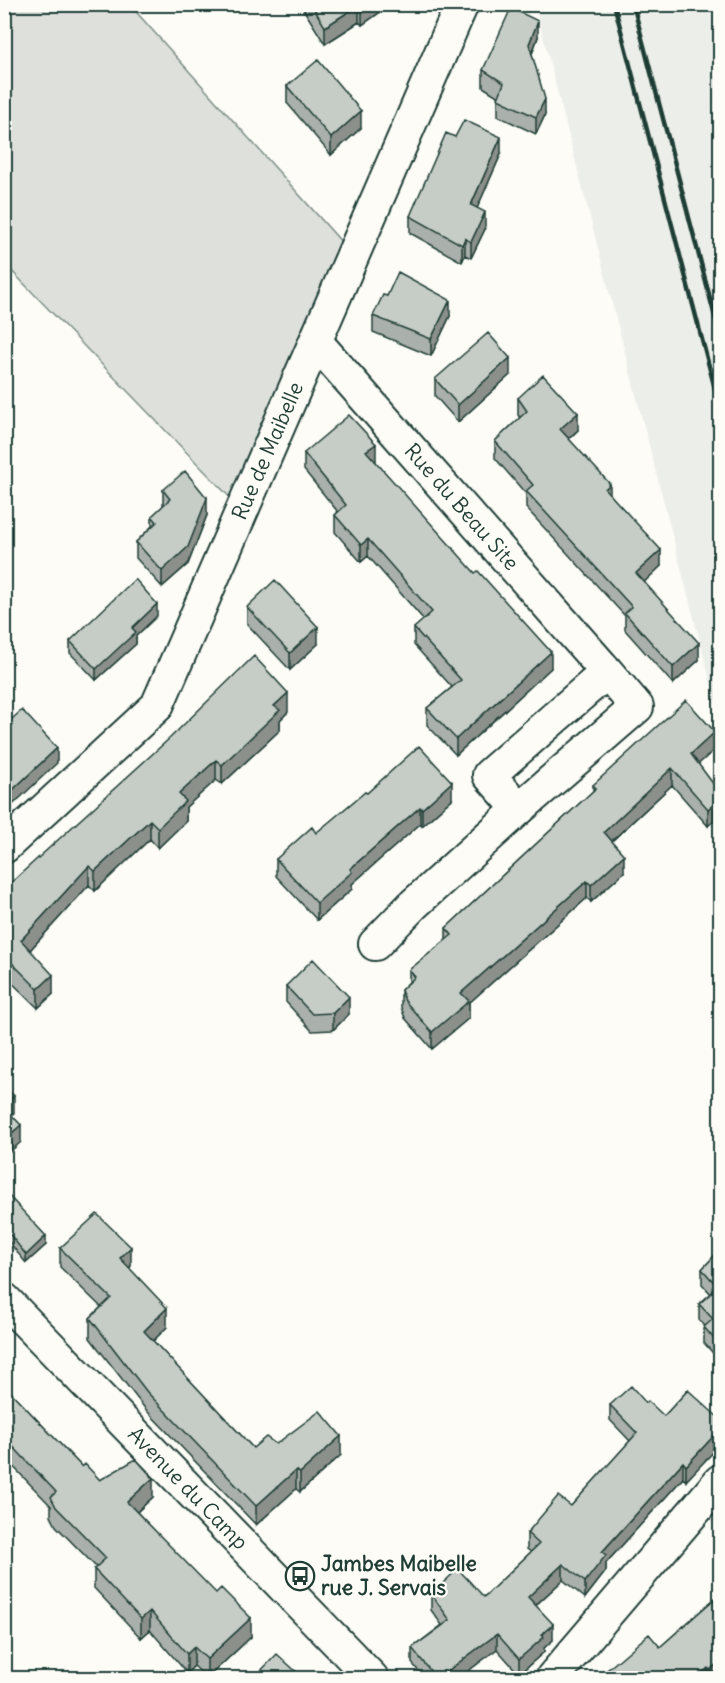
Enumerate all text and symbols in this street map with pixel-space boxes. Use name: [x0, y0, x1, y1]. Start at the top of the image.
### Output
street label: Rue de Maibelle: [226, 378, 309, 524]
street label: Rue du Beau Site: [399, 438, 525, 576]
street label: Avenue du Camp: [122, 1421, 254, 1555]
place label: Jambes Maibelle rue J. Servais: [321, 1550, 477, 1601]
bus stop icon: Jambes Maibelle rue J. Servais: [284, 1560, 316, 1592]

